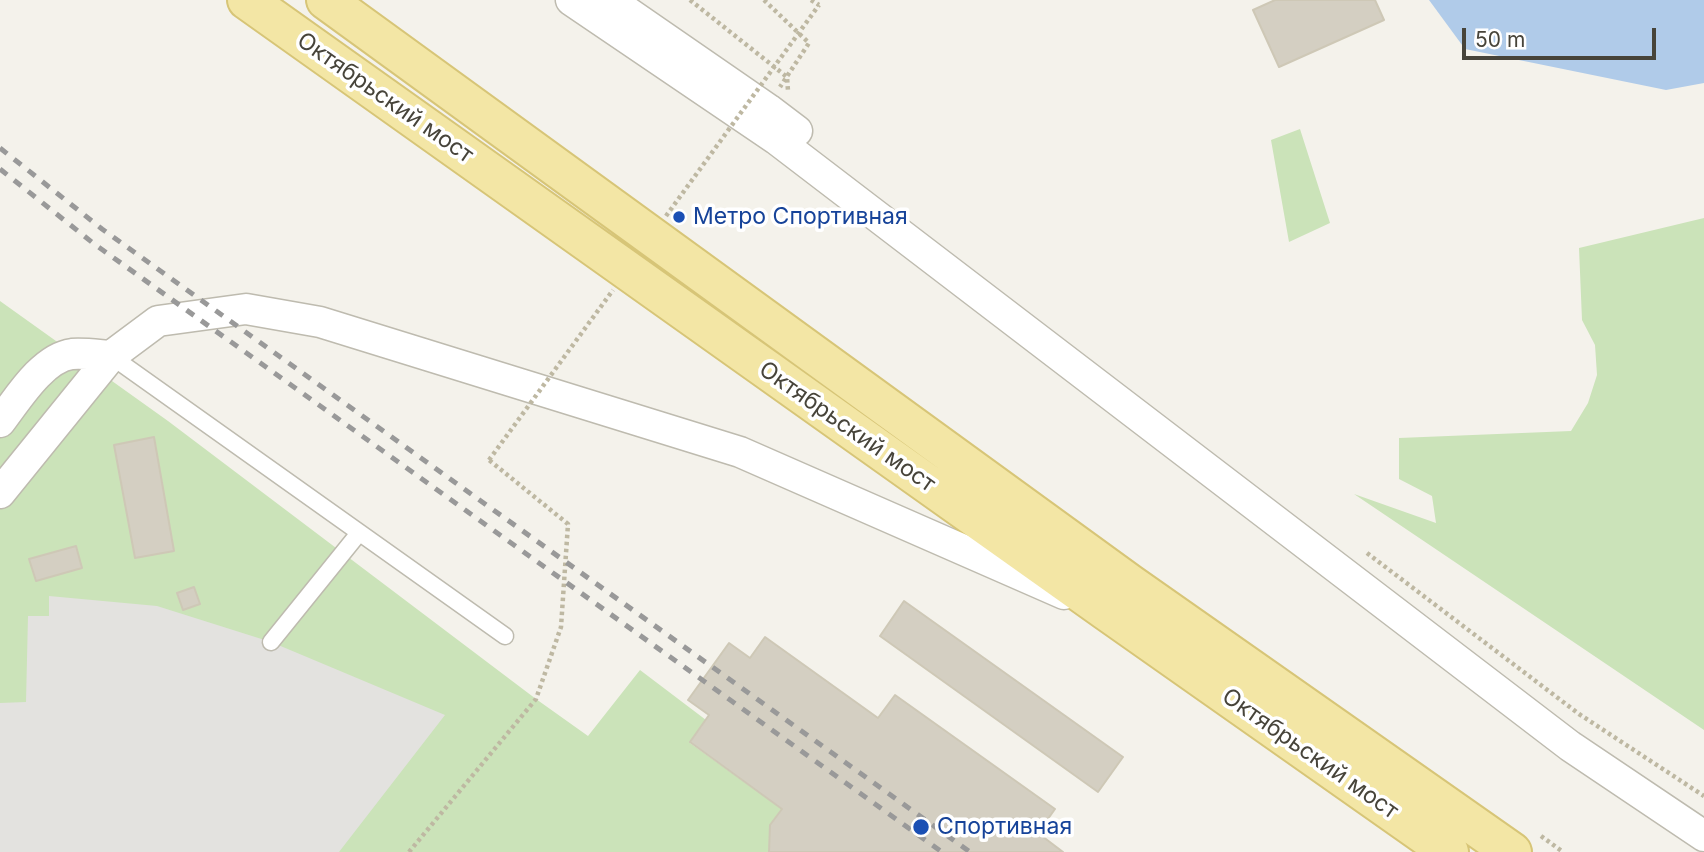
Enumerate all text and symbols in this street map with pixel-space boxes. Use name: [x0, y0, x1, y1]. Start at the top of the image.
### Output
scale bar: [1466, 14, 1660, 58]
street label: Октябрьский мост: [292, 27, 478, 169]
text: 50 m: [1475, 27, 1525, 52]
place label: Метро Спортивная: [693, 203, 908, 231]
marker: Метро Спортивная: [671, 209, 687, 225]
street label: Октябрьский мост: [754, 356, 940, 498]
street label: Октябрьский мост: [1217, 683, 1403, 825]
place label: Спортивная: [937, 813, 1072, 841]
marker: Спортивная: [911, 817, 931, 837]

